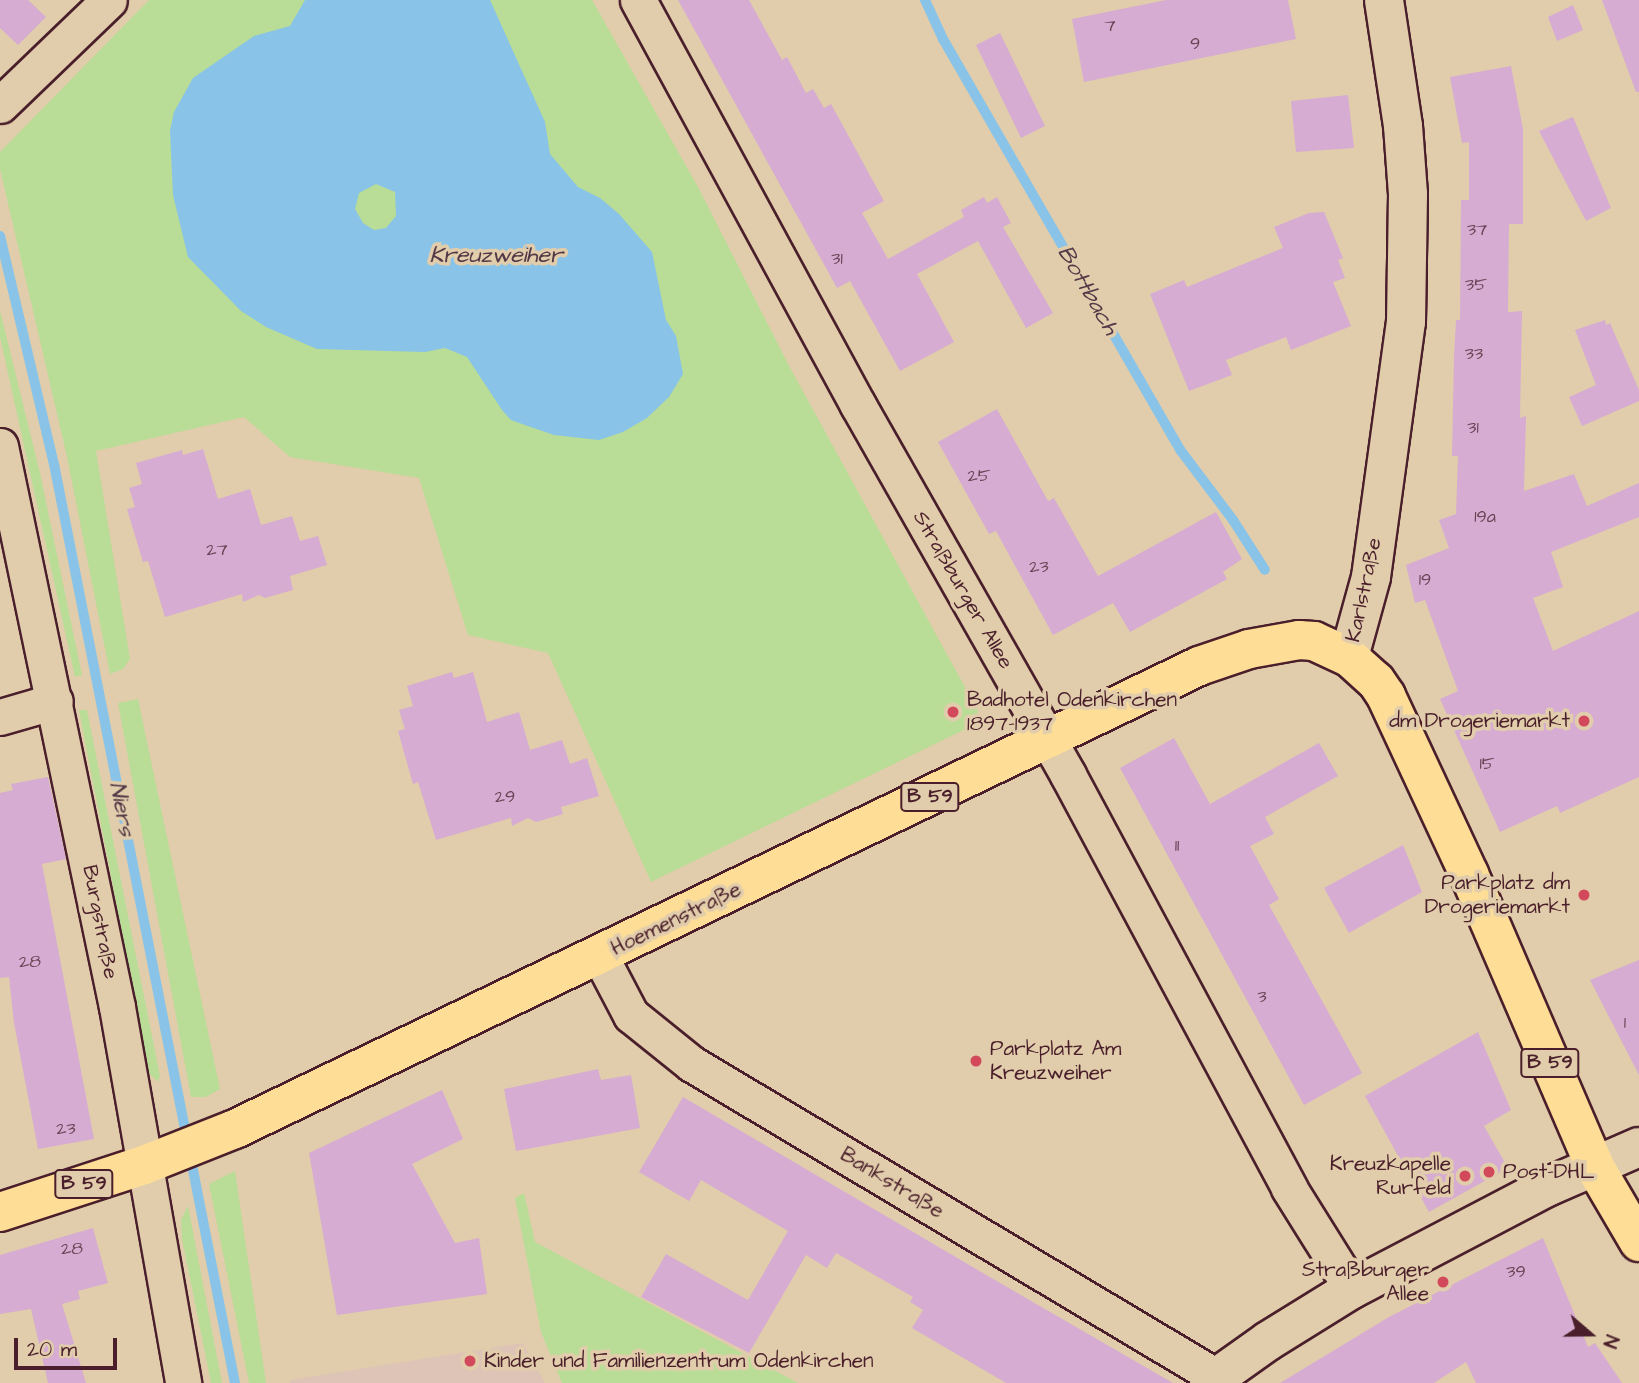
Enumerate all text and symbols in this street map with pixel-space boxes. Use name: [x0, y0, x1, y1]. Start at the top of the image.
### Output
house number: 7: [1104, 15, 1116, 37]
house number: 9: [1190, 33, 1200, 55]
house number: 37: [1467, 219, 1487, 241]
water label: Bottbach: [1051, 240, 1125, 340]
water label: Kreuzweiher: [429, 241, 563, 269]
house number: 31: [831, 248, 843, 270]
house number: 35: [1465, 274, 1487, 296]
house number: 33: [1465, 343, 1483, 365]
house number: 31: [1467, 417, 1479, 439]
house number: 25: [967, 465, 991, 487]
house number: 19a: [1474, 506, 1496, 528]
street label: Straßburger Allee: [908, 507, 1018, 673]
street label: Karlstraße: [1341, 536, 1387, 644]
house number: 27: [206, 539, 228, 561]
house number: 23: [1029, 556, 1049, 578]
house number: 19: [1419, 569, 1431, 591]
place label: Badhotel Odenkirchen 1897-1937: [967, 687, 1177, 737]
marker: Badhotel Odenkirchen 1897-1937: [945, 704, 961, 720]
place label: dm Drogeriemarkt: [1389, 708, 1570, 734]
marker: dm Drogeriemarkt: [1576, 713, 1592, 729]
house number: 15: [1479, 753, 1495, 775]
water label: Niers: [103, 780, 141, 838]
road number: B 59: [900, 782, 960, 812]
house number: 29: [495, 786, 515, 808]
house number: 11: [1175, 835, 1179, 857]
street label: Burgstraße: [77, 863, 123, 981]
place label: Parkplatz dm Drogeriemarkt: [1425, 870, 1570, 920]
street label: Hoemenstraße: [607, 877, 745, 961]
marker: Parkplatz dm Drogeriemarkt: [1576, 887, 1592, 903]
house number: 28: [19, 951, 41, 973]
house number: 3: [1257, 986, 1267, 1008]
house number: 1: [1624, 1012, 1626, 1034]
place label: Parkplatz Am Kreuzweiher: [990, 1036, 1121, 1086]
road number: B 59: [1520, 1048, 1580, 1078]
marker: Parkplatz Am Kreuzweiher: [968, 1053, 984, 1069]
house number: 23: [56, 1118, 76, 1140]
street label: Bankstraße: [836, 1142, 948, 1224]
place label: Kreuzkapelle Rurfeld: [1330, 1151, 1451, 1201]
place label: Post-DHL: [1503, 1159, 1595, 1185]
marker: Post-DHL: [1481, 1164, 1497, 1180]
road number: B 59: [54, 1168, 114, 1200]
marker: Kreuzkapelle Rurfeld: [1457, 1168, 1473, 1184]
house number: 28: [61, 1238, 83, 1260]
place label: Straßburger Allee: [1302, 1257, 1429, 1307]
house number: 39: [1506, 1261, 1526, 1283]
marker: Straßburger Allee: [1435, 1274, 1451, 1290]
north arrow: [1555, 1299, 1625, 1369]
scale bar: [18, 1324, 121, 1368]
text: N: [1595, 1331, 1625, 1352]
text: 20 m: [27, 1335, 77, 1364]
place label: Kinder und Familienzentrum Odenkirchen: [484, 1348, 874, 1374]
marker: Kinder und Familienzentrum Odenkirchen: [462, 1353, 478, 1369]

